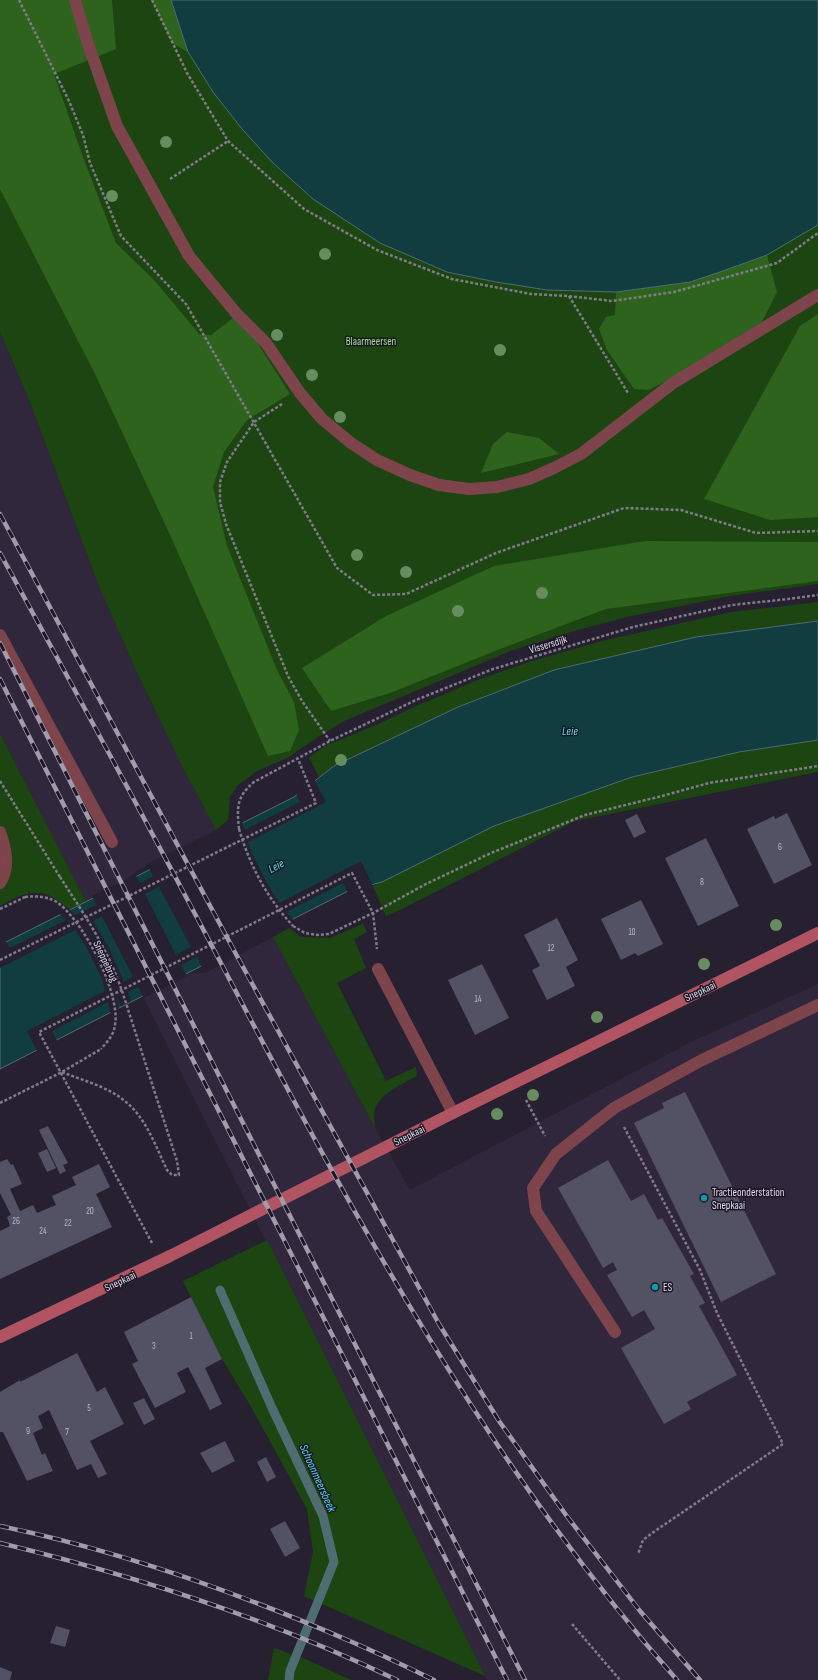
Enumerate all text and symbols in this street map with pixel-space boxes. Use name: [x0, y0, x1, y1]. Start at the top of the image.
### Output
park label: Blaarmeersen: [346, 335, 397, 348]
street label: Vissersdijk: [528, 632, 569, 656]
water label: Leie: [562, 724, 578, 739]
house number: 6: [778, 842, 782, 853]
water label: Leie: [266, 856, 287, 877]
house number: 8: [700, 877, 704, 888]
house number: 10: [628, 927, 636, 938]
street label: Sneppebrug: [90, 938, 121, 984]
house number: 12: [548, 943, 555, 954]
street label: Snepkaai: [682, 978, 718, 1005]
house number: 14: [475, 994, 482, 1005]
street label: Snepkaai: [392, 1122, 427, 1149]
place label: Tractieonderstation Snepkaai: [712, 1186, 785, 1212]
marker: Tractieonderstation Snepkaai: [699, 1193, 709, 1203]
house number: 20: [86, 1206, 94, 1217]
house number: 26: [12, 1216, 20, 1227]
house number: 22: [64, 1218, 72, 1229]
house number: 24: [39, 1226, 47, 1237]
street label: Snepkaai: [102, 1268, 138, 1295]
place label: ES: [663, 1281, 673, 1294]
marker: ES: [650, 1282, 660, 1292]
house number: 1: [189, 1331, 193, 1342]
house number: 3: [152, 1341, 156, 1352]
house number: 5: [87, 1403, 91, 1414]
house number: 9: [26, 1426, 30, 1437]
house number: 7: [65, 1427, 69, 1438]
water label: Schoonmeersbeek: [296, 1442, 339, 1515]

